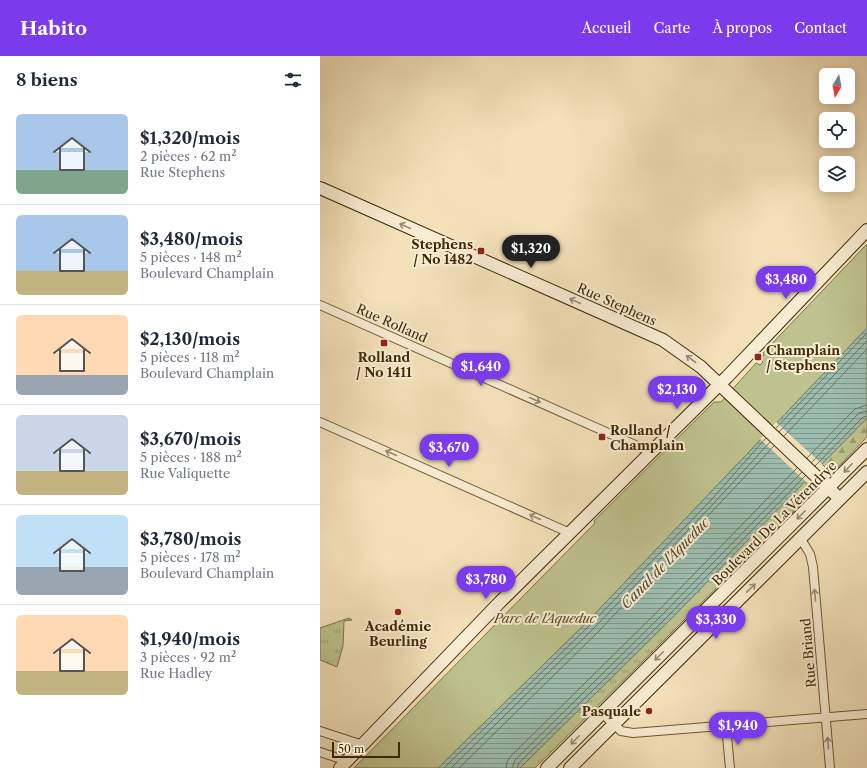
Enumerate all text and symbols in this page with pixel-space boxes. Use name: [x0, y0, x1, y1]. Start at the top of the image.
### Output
text: Habito: [20, 17, 87, 40]
text: Accueil: [582, 19, 632, 37]
text: Carte: [654, 19, 690, 37]
text: À propos: [712, 19, 772, 37]
text: Contact: [794, 19, 847, 37]
north arrow: [819, 68, 855, 104]
map controls: [819, 68, 855, 192]
icon: filters: [282, 69, 304, 91]
text: 8 biens: [16, 70, 78, 90]
button: locate: [819, 112, 855, 148]
text: $1,320/mois: [140, 128, 240, 148]
icon: home: [48, 130, 96, 178]
text: 2 pièces · 62 m²: [140, 148, 237, 164]
button: layers: [819, 156, 855, 192]
text: Rue Stephens: [140, 164, 225, 180]
one-way arrow: [399, 221, 411, 229]
text: $3,480/mois: [140, 229, 243, 249]
icon: home: [48, 231, 96, 279]
pin: $1,320: [498, 235, 564, 269]
place label: Stephens / No 1482: [411, 236, 473, 267]
text: $1,320: [511, 240, 551, 256]
marker: Stephens / No 1482: [476, 246, 486, 256]
text: 5 pièces · 148 m²: [140, 249, 242, 265]
text: Boulevard Champlain: [140, 265, 274, 281]
pin: $3,480: [753, 266, 819, 300]
text: $3,480: [765, 271, 807, 287]
street label: Rue Stephens: [575, 279, 659, 329]
one-way arrow: [569, 297, 581, 304]
street label: Rue Rolland: [354, 300, 430, 346]
text: $2,130/mois: [140, 329, 240, 349]
icon: home: [48, 331, 96, 379]
marker: Rolland / No 1411: [379, 338, 389, 348]
place label: Champlain / Stephens: [766, 342, 840, 373]
text: 5 pièces · 118 m²: [140, 349, 240, 365]
place label: Rolland / No 1411: [356, 349, 412, 380]
marker: Champlain / Stephens: [753, 352, 763, 362]
pin: $1,640: [448, 353, 514, 387]
one-way arrow: [685, 355, 696, 363]
text: $1,640: [461, 358, 501, 374]
text: Boulevard Champlain: [140, 365, 274, 381]
pin: $2,130: [644, 376, 710, 410]
text: $2,130: [657, 381, 697, 397]
one-way arrow: [528, 397, 540, 404]
place label: Rolland / Champlain: [610, 422, 684, 453]
text: $3,670/mois: [140, 429, 241, 449]
icon: home: [48, 431, 96, 479]
marker: Rolland / Champlain: [597, 432, 607, 442]
pin: $3,670: [416, 434, 482, 468]
text: $3,670: [429, 439, 469, 455]
text: 5 pièces · 188 m²: [140, 449, 242, 465]
one-way arrow: [385, 449, 397, 456]
street label: Boulevard De La Vérendrye: [708, 457, 840, 589]
one-way arrow: [843, 463, 853, 473]
text: Rue Valiquette: [140, 465, 230, 481]
one-way arrow: [796, 510, 806, 520]
one-way arrow: [529, 513, 541, 520]
water label: Canal de l'Aqueduc: [617, 513, 714, 612]
text: $3,780/mois: [140, 529, 242, 549]
icon: home: [48, 531, 96, 579]
text: 5 pièces · 178 m²: [140, 549, 241, 565]
text: Boulevard Champlain: [140, 565, 274, 581]
pin: $3,780: [453, 566, 519, 600]
text: $3,780: [465, 571, 507, 587]
one-way arrow: [746, 583, 756, 593]
one-way arrow: [812, 589, 819, 602]
pin: $3,330: [683, 606, 749, 640]
marker: Académie Beurling: [393, 607, 403, 617]
park label: Parc de l'Aqueduc: [493, 610, 596, 626]
text: $3,330: [695, 611, 737, 627]
place label: Académie Beurling: [364, 618, 431, 649]
street label: Rue Briand: [797, 618, 819, 688]
text: $1,940/mois: [140, 629, 240, 649]
icon: home: [48, 631, 96, 679]
text: 3 pièces · 92 m²: [140, 649, 236, 665]
one-way arrow: [654, 651, 664, 661]
text: Rue Hadley: [140, 665, 212, 681]
place label: Pasquale: [582, 703, 641, 719]
marker: Pasquale: [644, 706, 654, 716]
pin: $1,940: [705, 712, 771, 746]
text: $1,940: [718, 717, 758, 733]
one-way arrow: [570, 735, 579, 745]
one-way arrow: [825, 737, 832, 750]
scale bar: [332, 740, 400, 759]
text: 50 m: [338, 742, 364, 756]

